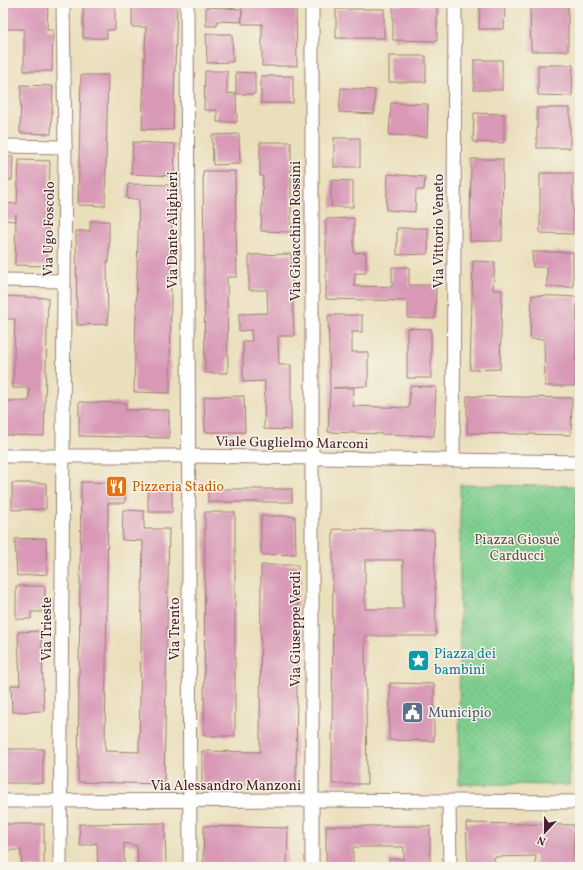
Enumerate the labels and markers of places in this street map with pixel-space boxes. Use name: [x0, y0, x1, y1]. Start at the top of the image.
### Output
restaurant icon: Pizzeria Stadio: [104, 473, 130, 499]
place label: Pizzeria Stadio: [132, 478, 224, 497]
place label: Piazza dei bambini: [434, 645, 496, 680]
place icon: Piazza dei bambini: [405, 648, 431, 674]
public building icon: Municipio: [399, 699, 425, 725]
place label: Municipio: [428, 704, 491, 723]

